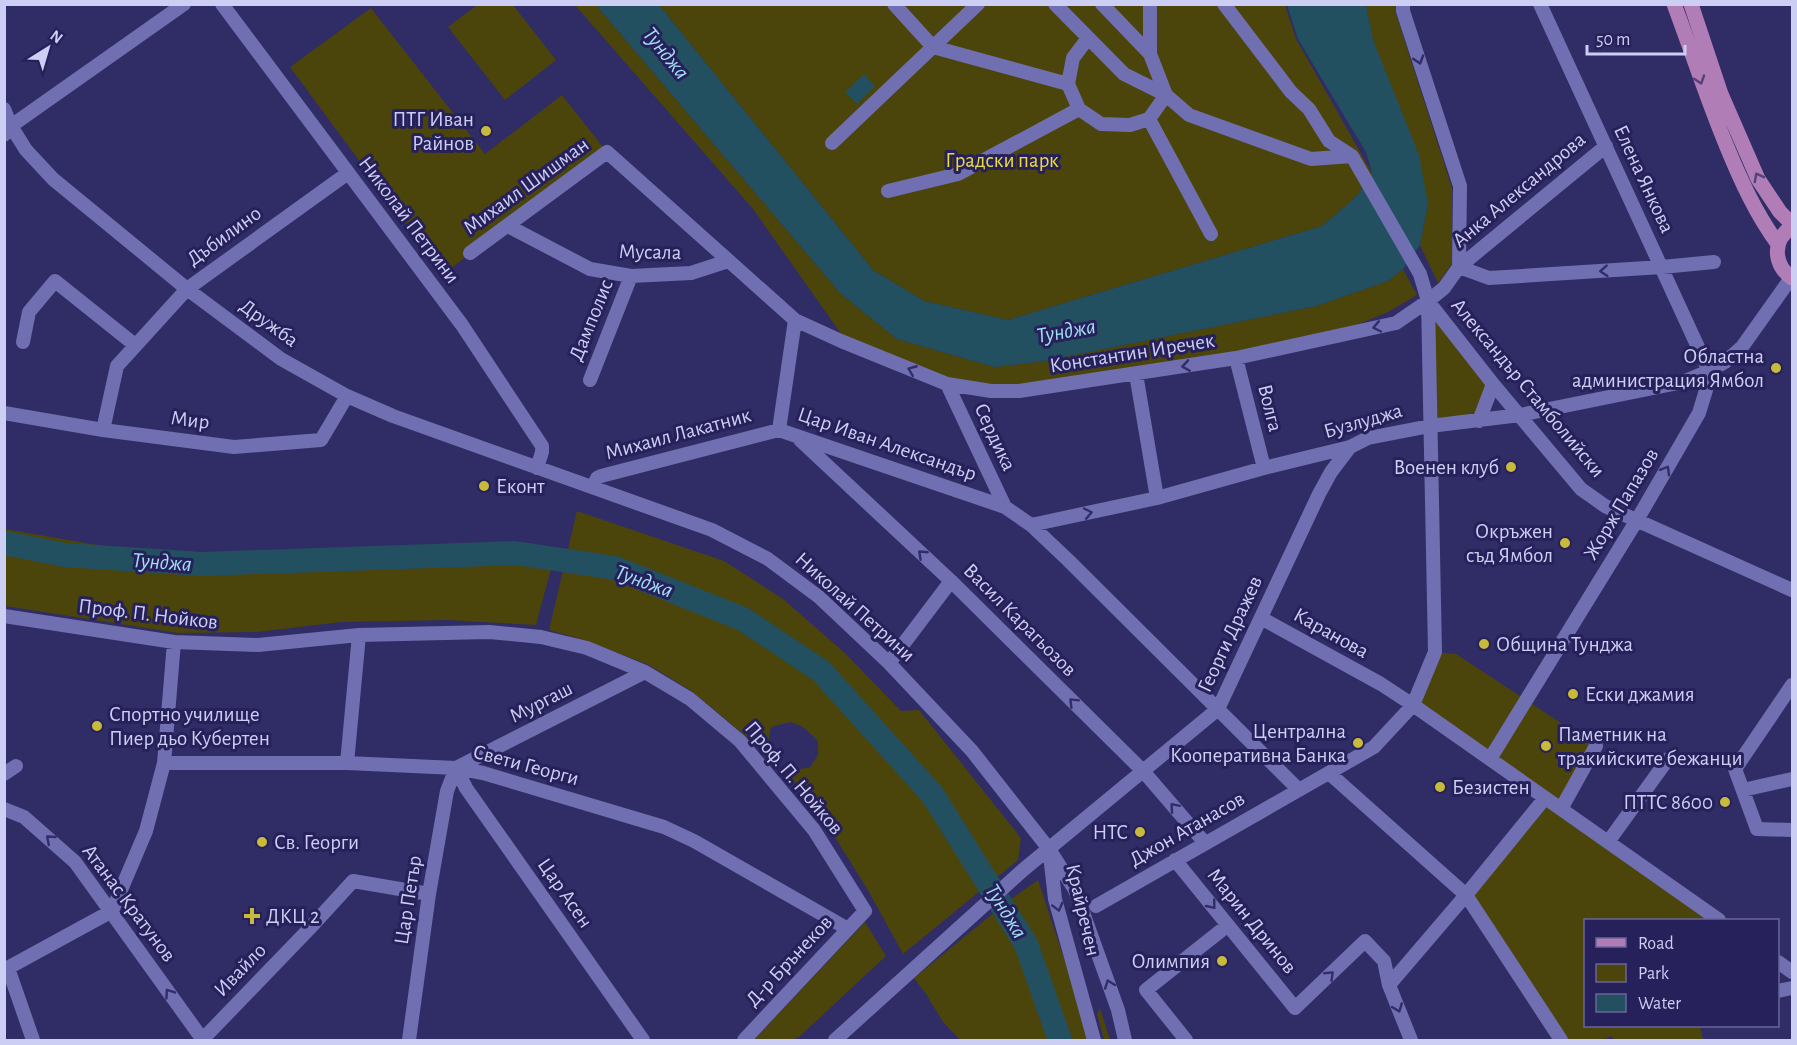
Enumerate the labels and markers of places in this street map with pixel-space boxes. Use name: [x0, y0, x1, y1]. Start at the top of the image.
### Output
place label: ПТГ Иван Райнов: [393, 109, 474, 154]
marker: ПТГ Иван Райнов: [479, 124, 493, 138]
place label: Областна администрация Ямбол: [1572, 346, 1764, 391]
marker: Областна администрация Ямбол: [1769, 361, 1783, 375]
place label: Военен клуб: [1393, 457, 1499, 478]
marker: Военен клуб: [1504, 460, 1518, 474]
place label: Еконт: [496, 476, 545, 497]
marker: Еконт: [477, 479, 491, 493]
place label: Окръжен съд Ямбол: [1466, 521, 1553, 566]
marker: Окръжен съд Ямбол: [1558, 536, 1572, 550]
place label: Община Тунджа: [1496, 634, 1633, 655]
marker: Община Тунджа: [1477, 637, 1491, 651]
place label: Ески джамия: [1585, 684, 1695, 705]
marker: Ески джамия: [1566, 687, 1580, 701]
place label: Спортно училище Пиер дьо Кубертен: [109, 704, 270, 749]
marker: Спортно училище Пиер дьо Кубертен: [90, 719, 104, 733]
place label: Централна Кооперативна Банка: [1170, 721, 1346, 766]
place label: Паметник на тракийските бежанци: [1557, 724, 1743, 769]
marker: Централна Кооперативна Банка: [1351, 736, 1365, 750]
marker: Паметник на тракийските бежанци: [1539, 739, 1553, 753]
place label: Безистен: [1452, 777, 1530, 798]
marker: Безистен: [1433, 780, 1447, 794]
place label: ПТТС 8600: [1623, 792, 1713, 813]
marker: ПТТС 8600: [1718, 795, 1732, 809]
place label: НТС: [1093, 822, 1128, 843]
marker: НТС: [1133, 825, 1147, 839]
place label: Св. Георги: [274, 832, 359, 853]
marker: Св. Георги: [255, 835, 269, 849]
place label: ДКЦ 2: [266, 906, 320, 927]
marker: ДКЦ 2: [243, 907, 261, 925]
place label: Олимпия: [1131, 951, 1210, 972]
marker: Олимпия: [1215, 954, 1229, 968]

